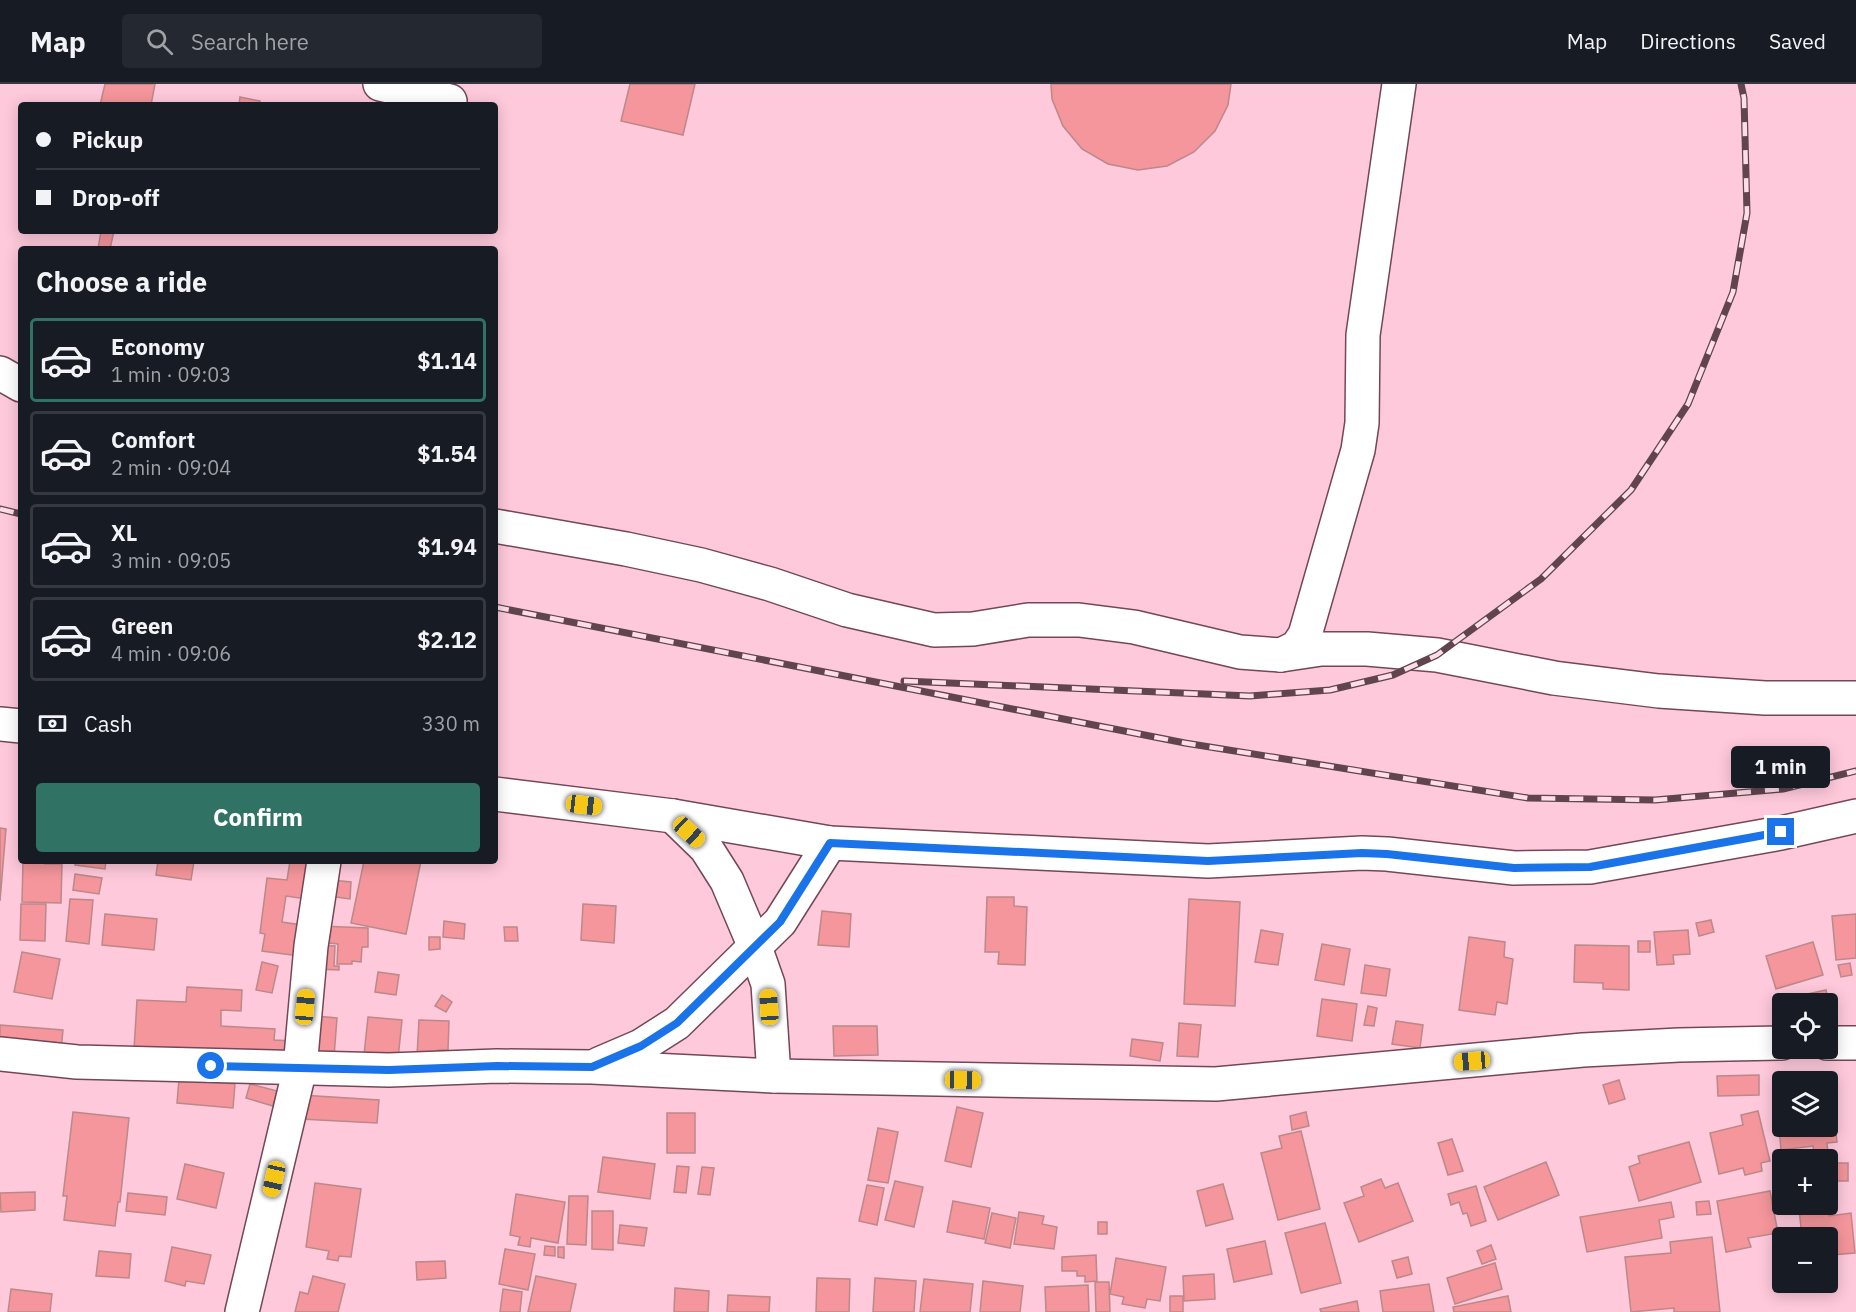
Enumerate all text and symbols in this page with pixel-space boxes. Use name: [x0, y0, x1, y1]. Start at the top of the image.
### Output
search box: [122, 14, 542, 68]
text: Map: [30, 23, 86, 60]
icon: search: [143, 25, 176, 58]
text: Search here: [191, 27, 309, 56]
text: Map: [1567, 27, 1607, 55]
text: Directions: [1640, 27, 1736, 55]
text: Saved: [1769, 27, 1826, 55]
text: Pickup: [72, 125, 143, 154]
text: Drop-off: [72, 183, 159, 212]
text: Choose a ride: [36, 264, 207, 299]
text: Economy: [111, 332, 205, 361]
icon: car: [39, 333, 93, 387]
text: $1.14: [417, 346, 477, 375]
text: 1 min · 09:03: [111, 361, 231, 388]
text: Comfort: [111, 425, 195, 454]
icon: car: [39, 426, 93, 480]
text: $1.54: [417, 439, 477, 468]
text: 2 min · 09:04: [111, 454, 231, 481]
text: XL: [111, 518, 137, 547]
icon: car: [39, 519, 93, 573]
text: $1.94: [417, 532, 477, 561]
text: 3 min · 09:05: [111, 547, 231, 574]
text: Green: [111, 611, 173, 640]
icon: car: [39, 612, 93, 666]
text: $2.12: [417, 625, 477, 654]
text: 4 min · 09:06: [111, 640, 231, 667]
icon: cash: [36, 707, 69, 740]
text: Cash: [84, 709, 133, 738]
text: 330 m: [422, 710, 480, 737]
callout: 1 min: [1732, 745, 1830, 787]
text: 1 min: [1754, 753, 1807, 780]
button: Confirm: [36, 783, 480, 852]
car: [565, 794, 603, 816]
car: [670, 813, 708, 851]
route end: [1767, 818, 1794, 845]
car: [294, 988, 316, 1026]
car: [759, 988, 779, 1026]
map controls: [1772, 993, 1838, 1293]
button: locate: [1772, 993, 1838, 1059]
car: [1453, 1050, 1491, 1072]
route start: [197, 1052, 224, 1079]
car: [945, 1071, 981, 1089]
button: layers: [1772, 1071, 1838, 1137]
button: +: [1772, 1149, 1838, 1215]
car: [261, 1159, 287, 1199]
button: −: [1772, 1227, 1838, 1293]

